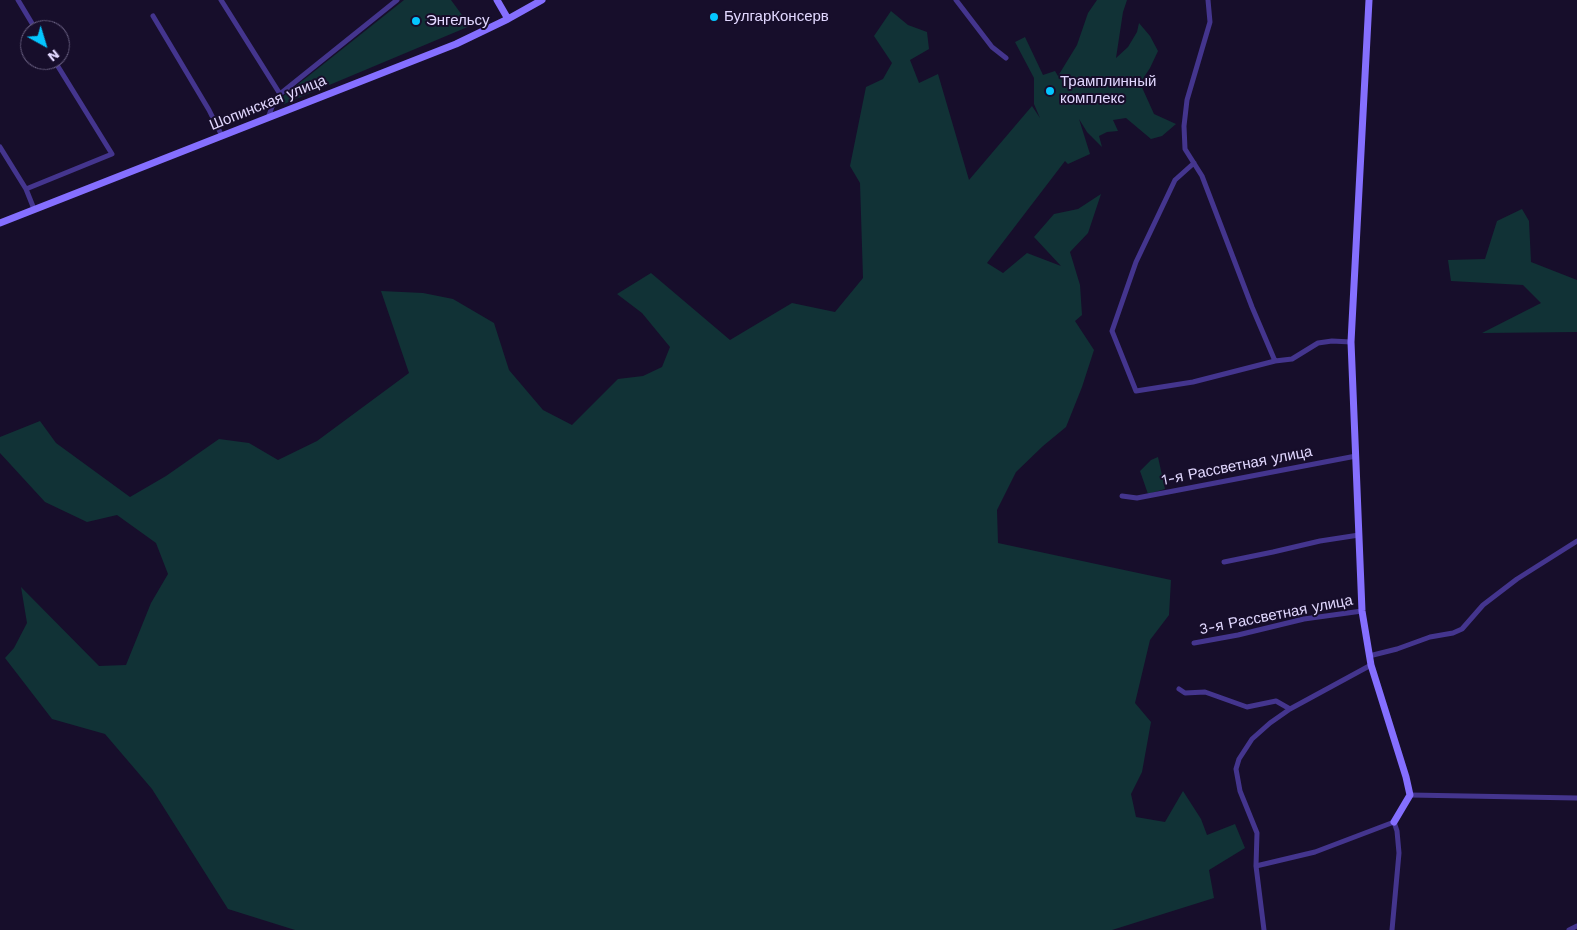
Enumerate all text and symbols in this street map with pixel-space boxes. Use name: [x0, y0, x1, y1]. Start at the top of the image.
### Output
place label: БулгарКонсерв: [724, 8, 829, 26]
marker: БулгарКонсерв: [708, 11, 720, 23]
place label: Энгельсу: [426, 12, 490, 30]
marker: Энгельсу: [410, 15, 422, 27]
north arrow: [20, 20, 70, 70]
text: N: [45, 46, 63, 65]
street label: Шопинская улица: [207, 71, 329, 135]
place label: Трамплинный комплекс: [1060, 73, 1156, 108]
marker: Трамплинный комплекс: [1044, 85, 1056, 97]
street label: 1-я Рассветная улица: [1160, 443, 1314, 489]
street label: 3-я Рассветная улица: [1198, 591, 1354, 639]

